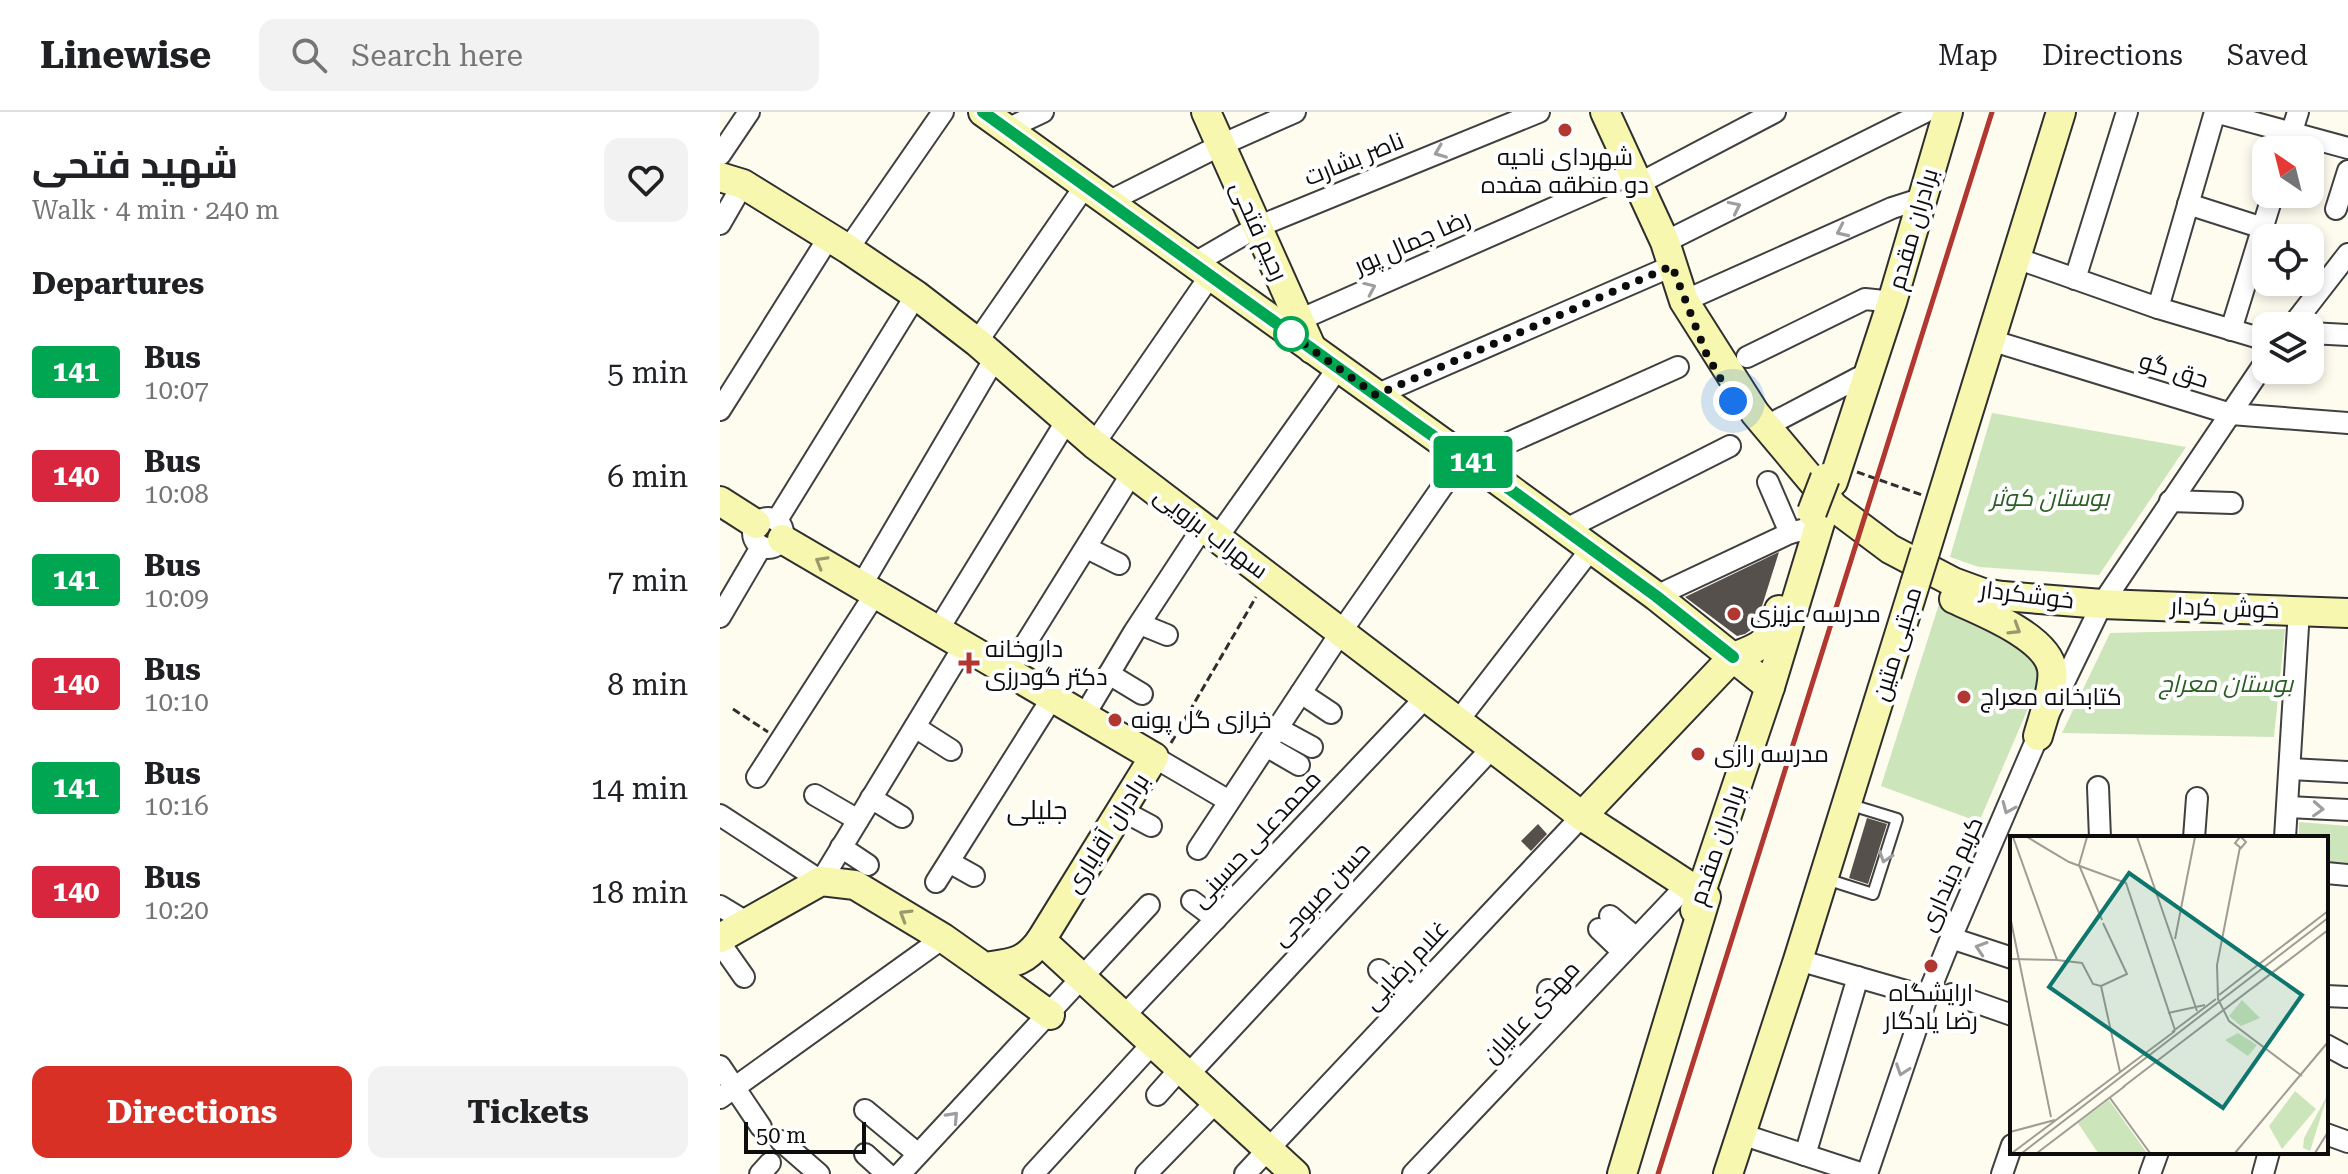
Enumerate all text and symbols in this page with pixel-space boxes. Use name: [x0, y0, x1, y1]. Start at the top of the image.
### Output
search box: [259, 19, 819, 91]
text: Linewise: [40, 33, 211, 77]
icon: search: [287, 33, 331, 77]
text: Search here: [351, 38, 523, 73]
text: Map: [1938, 39, 1998, 72]
text: Directions: [2042, 39, 2183, 72]
text: Saved: [2227, 39, 2308, 72]
marker: شهردای ناحیه دو منطقه هفده: [1556, 121, 1574, 139]
street label: ناصر بشارت: [1300, 126, 1408, 192]
north arrow: [2252, 136, 2324, 208]
map controls: [2252, 136, 2324, 384]
button: heart: [604, 138, 688, 222]
one-way arrow: [1434, 142, 1448, 159]
text: شهید فتحی: [32, 143, 238, 187]
place label: شهردای ناحیه دو منطقه هفده: [1481, 143, 1649, 199]
street label: برادران مقدم: [1882, 165, 1946, 294]
street label: رحیم فتحی: [1223, 177, 1293, 286]
text: Walk · 4 min · 240 m: [32, 195, 279, 225]
one-way arrow: [1726, 201, 1741, 217]
street label: رضا جمال پور: [1348, 204, 1475, 283]
one-way arrow: [1836, 221, 1851, 237]
button: locate: [2252, 224, 2324, 296]
text: Departures: [32, 266, 204, 301]
one-way arrow: [1362, 282, 1376, 298]
button: layers: [2252, 312, 2324, 384]
unlabelled marker: [1274, 317, 1308, 351]
text: Bus: [144, 340, 201, 375]
street label: حق گو: [2136, 346, 2212, 395]
text: 141: [52, 355, 100, 388]
text: 5 min: [607, 355, 688, 390]
text: 10:07: [144, 375, 209, 405]
your location: [1713, 381, 1753, 421]
line badge: 141: [1427, 436, 1519, 488]
text: Bus: [144, 444, 201, 479]
text: 141: [1449, 445, 1497, 478]
text: 140: [52, 459, 100, 492]
text: 6 min: [607, 459, 688, 494]
text: 10:08: [144, 479, 209, 509]
street label: سهراب برزویی: [1149, 481, 1273, 585]
park label: بوستان کوثر: [1988, 484, 2111, 512]
text: Bus: [144, 548, 201, 583]
one-way arrow: [815, 556, 830, 572]
text: 141: [52, 563, 100, 596]
text: 7 min: [607, 563, 688, 598]
street label: خوشکردار: [1976, 575, 2076, 615]
text: 10:09: [144, 583, 209, 613]
street label: مجتبی متین: [1866, 584, 1928, 704]
street label: خوش کردار: [2168, 592, 2280, 624]
place label: مدرسه عزیزی: [1750, 600, 1881, 628]
marker: مدرسه عزیزی: [1725, 605, 1743, 623]
one-way arrow: [2006, 620, 2021, 635]
place label: داروخانه دکتر گودرزی: [985, 635, 1108, 691]
text: Bus: [144, 652, 201, 687]
marker: داروخانه دکتر گودرزی: [960, 654, 978, 672]
text: 140: [52, 667, 100, 700]
text: 8 min: [607, 667, 688, 702]
park label: بوستان معراج: [2158, 670, 2295, 700]
place label: کتابخانه معراج: [1980, 683, 2122, 713]
text: 10:10: [144, 687, 209, 717]
marker: کتابخانه معراج: [1955, 688, 1973, 706]
place label: خرازی گل پونه: [1131, 706, 1271, 736]
marker: خرازی گل پونه: [1106, 711, 1124, 729]
place label: مدرسه رازی: [1714, 740, 1829, 768]
marker: مدرسه رازی: [1689, 745, 1707, 763]
text: Bus: [144, 756, 201, 791]
street label: محمدعلی حسینی: [1185, 765, 1327, 913]
street label: برادران آقایاری: [1059, 768, 1155, 898]
text: 141: [52, 771, 100, 804]
text: 14 min: [591, 771, 688, 806]
street label: برادران مقدم: [1683, 781, 1752, 909]
text: 10:16: [144, 791, 209, 821]
district label: جلیلی: [1006, 795, 1068, 826]
one-way arrow: [2001, 800, 2018, 814]
one-way arrow: [2312, 800, 2325, 817]
street label: کریم دینداری: [1913, 812, 1991, 937]
street label: حسن صبوحی: [1266, 836, 1376, 952]
inset map: [2010, 836, 2328, 1154]
one-way arrow: [1879, 849, 1895, 863]
text: Bus: [144, 860, 201, 895]
text: 140: [52, 875, 100, 908]
text: 18 min: [591, 875, 688, 910]
text: 10:20: [144, 895, 209, 925]
one-way arrow: [899, 909, 914, 925]
street label: غلام رضایی: [1358, 914, 1456, 1017]
one-way arrow: [1975, 941, 1989, 957]
street label: مهدی عالیان: [1477, 955, 1585, 1069]
marker: ارایشگاه رضا یادگار: [1922, 957, 1940, 975]
place label: ارایشگاه رضا یادگار: [1882, 979, 1978, 1035]
one-way arrow: [1895, 1062, 1911, 1076]
button: Directions: [32, 1066, 352, 1158]
button: Tickets: [368, 1066, 688, 1158]
one-way arrow: [944, 1112, 959, 1126]
scale bar: [744, 1118, 866, 1154]
text: 50 m: [756, 1123, 806, 1148]

